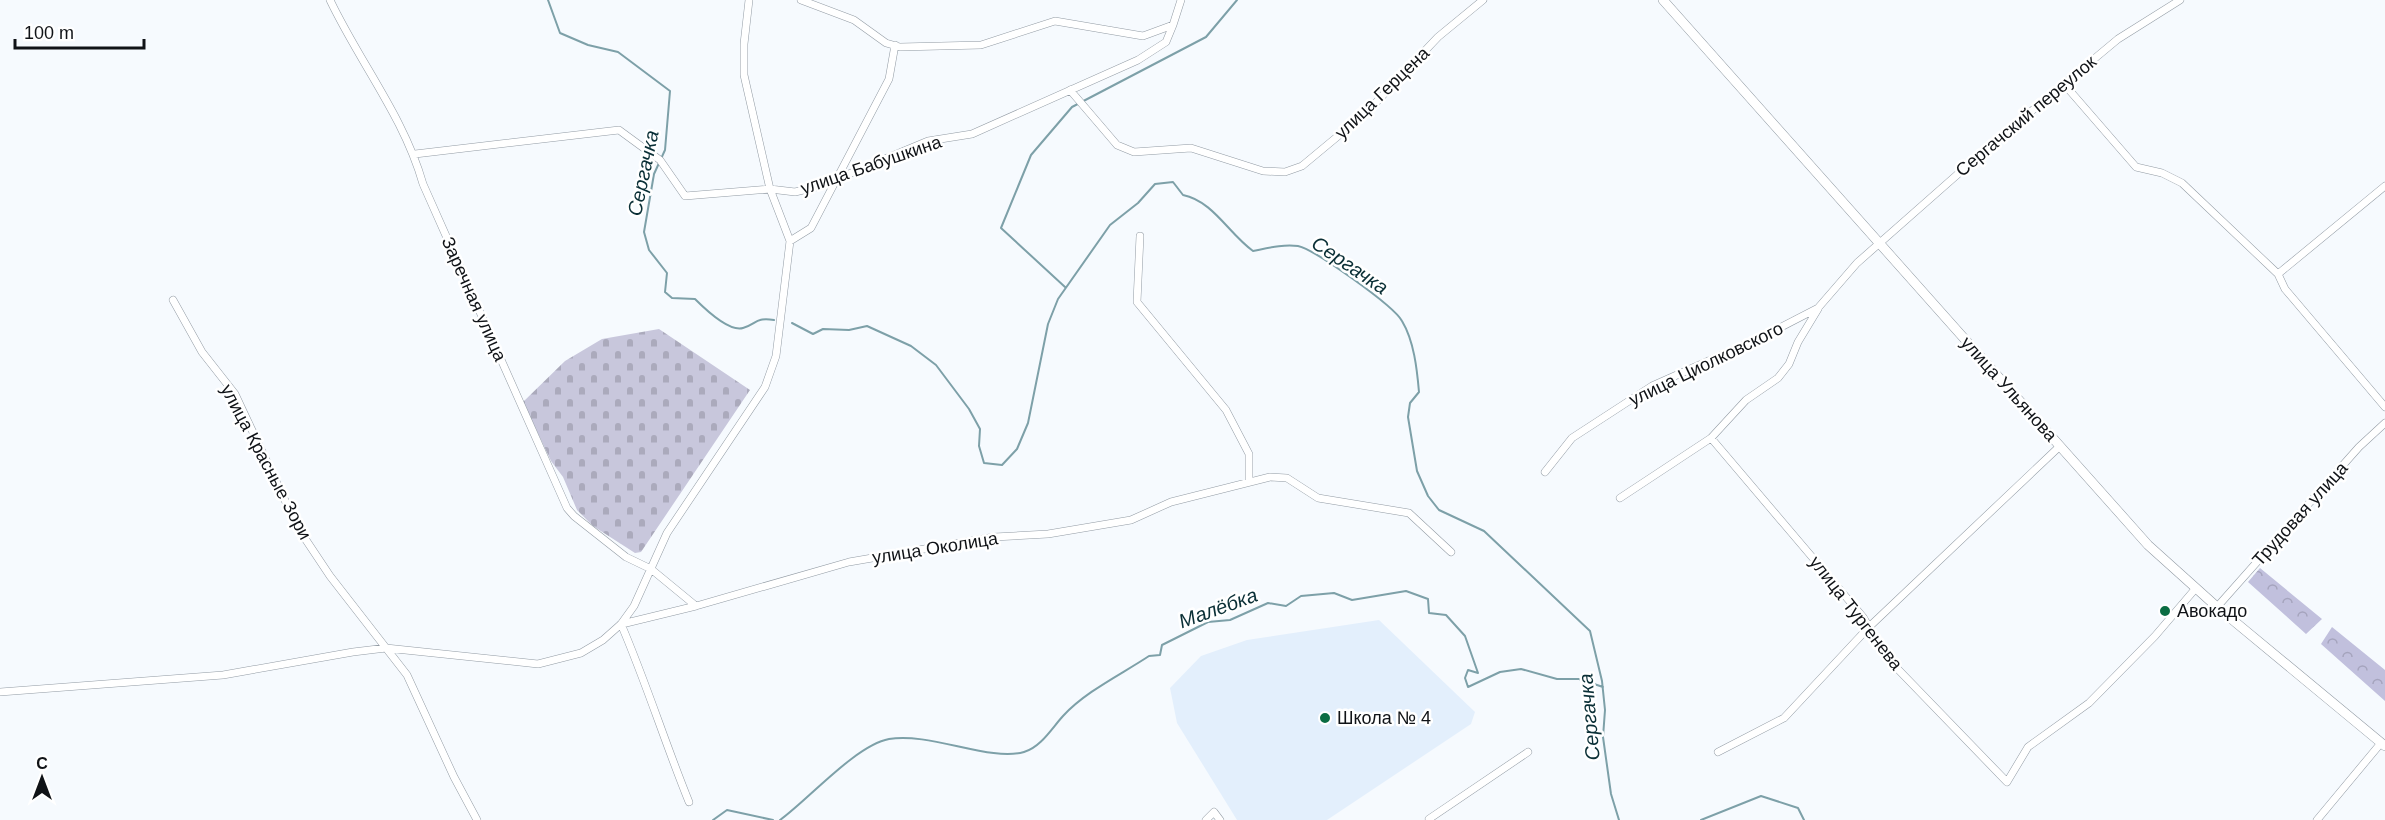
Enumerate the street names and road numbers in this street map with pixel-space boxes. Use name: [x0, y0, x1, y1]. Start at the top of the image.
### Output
street label: улица Герцена: [1331, 42, 1434, 143]
street label: Сергачский переулок: [1952, 51, 2100, 181]
street label: улица Бабушкина: [798, 131, 945, 198]
street label: Заречная улица: [438, 234, 511, 365]
street label: улица Циолковского: [1626, 318, 1786, 410]
street label: улица Ульянова: [1957, 333, 2062, 446]
street label: улица Красные Зори: [217, 381, 315, 543]
street label: Трудовая улица: [2248, 457, 2352, 570]
street label: улица Околица: [871, 528, 1000, 568]
street label: улица Тургенева: [1805, 552, 1907, 675]

